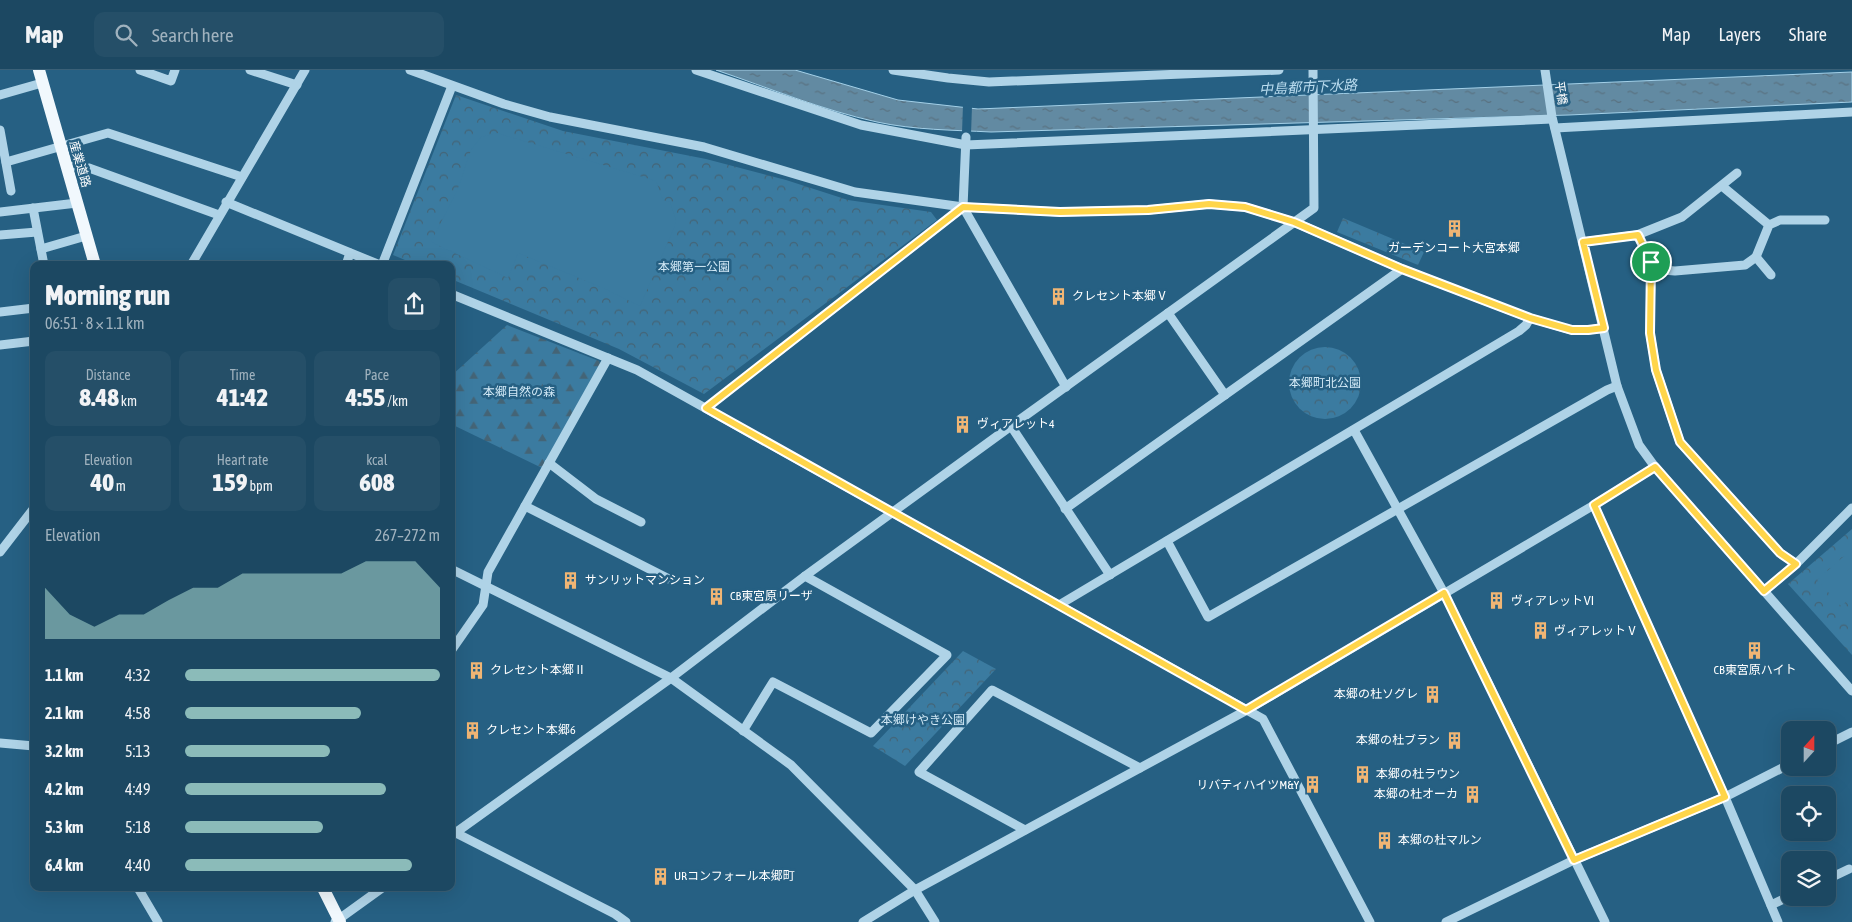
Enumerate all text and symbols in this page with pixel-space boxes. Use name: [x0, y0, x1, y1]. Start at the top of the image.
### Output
search box: [94, 12, 444, 57]
text: Map: [25, 21, 64, 48]
icon: search: [112, 21, 140, 49]
text: Search here: [152, 24, 234, 46]
text: Map: [1661, 24, 1690, 45]
text: Layers: [1718, 24, 1761, 45]
text: Share: [1789, 24, 1827, 45]
water label: 中島都市下水路: [1259, 76, 1358, 98]
street label: 平橋: [1552, 80, 1570, 106]
street label: 産業道路: [67, 139, 93, 189]
building icon: ガーデンコート大宮本郷: [1444, 219, 1464, 239]
place label: ガーデンコート大宮本郷: [1388, 241, 1520, 255]
pin: [1630, 241, 1672, 283]
icon: arrive: [1637, 248, 1665, 276]
park label: 本郷第一公園: [658, 260, 730, 274]
button: share: [388, 278, 440, 330]
text: Morning run: [45, 279, 170, 311]
building icon: クレセント本郷Ⅴ: [1048, 286, 1068, 306]
place label: クレセント本郷Ⅴ: [1072, 289, 1168, 303]
text: 06:51 · 8 × 1.1 km: [45, 314, 145, 332]
text: Distance: [86, 367, 131, 383]
text: Time: [230, 367, 255, 383]
text: Pace: [365, 367, 389, 383]
park label: 本郷町北公園: [1289, 376, 1361, 390]
text: 8.48: [79, 383, 119, 411]
text: 41:42: [217, 383, 268, 411]
text: 4:55: [346, 383, 385, 411]
park label: 本郷自然の森: [483, 385, 555, 399]
text: km: [119, 393, 137, 409]
text: /km: [385, 393, 408, 409]
building icon: ヴィアレット4: [953, 414, 973, 434]
place label: ヴィアレット4: [977, 417, 1055, 431]
text: Elevation: [84, 452, 132, 468]
text: Heart rate: [217, 452, 268, 468]
text: kcal: [366, 452, 387, 468]
text: 40: [90, 468, 114, 496]
text: 159: [212, 468, 247, 496]
text: 608: [359, 468, 394, 496]
text: m: [114, 478, 126, 494]
text: bpm: [247, 478, 273, 494]
text: Elevation: [45, 526, 100, 544]
text: 267–272 m: [375, 526, 440, 544]
building icon: サンリットマンション: [561, 570, 581, 590]
place label: サンリットマンション: [585, 573, 705, 587]
building icon: CB東宮原リーザ: [706, 586, 726, 606]
place label: CB東宮原リーザ: [730, 589, 813, 603]
building icon: ヴィアレットⅥ: [1487, 591, 1507, 611]
place label: ヴィアレットⅥ: [1511, 594, 1595, 608]
building icon: ヴィアレットⅤ: [1530, 621, 1550, 641]
place label: ヴィアレットⅤ: [1554, 624, 1638, 638]
building icon: CB東宮原ハイト: [1745, 641, 1765, 661]
building icon: クレセント本郷Ⅱ: [466, 660, 486, 680]
place label: クレセント本郷Ⅱ: [490, 663, 586, 677]
place label: CB東宮原ハイト: [1714, 663, 1796, 677]
text: 1.1 km: [45, 666, 84, 684]
text: 4:32: [125, 666, 150, 684]
building icon: 本郷の杜ソグレ: [1422, 684, 1442, 704]
place label: 本郷の杜ソグレ: [1334, 687, 1418, 701]
text: 2.1 km: [45, 704, 84, 722]
text: 4:58: [125, 704, 150, 722]
park label: 本郷けやき公園: [881, 713, 965, 727]
building icon: クレセント本郷6: [462, 720, 482, 740]
north arrow: [1781, 721, 1836, 776]
map controls: [1781, 721, 1836, 906]
place label: クレセント本郷6: [486, 723, 576, 737]
building icon: 本郷の杜ブラン: [1444, 730, 1464, 750]
place label: 本郷の杜ブラン: [1356, 733, 1440, 747]
text: 3.2 km: [45, 742, 84, 760]
text: 5:13: [125, 742, 150, 760]
building icon: 本郷の杜ラウン: [1352, 764, 1372, 784]
place label: 本郷の杜ラウン: [1376, 767, 1460, 781]
building icon: リバティハイツM&Y: [1303, 775, 1323, 795]
place label: リバティハイツM&Y: [1196, 778, 1300, 792]
text: 4.2 km: [45, 780, 84, 798]
text: 4:49: [125, 780, 150, 798]
building icon: 本郷の杜オーカ: [1462, 784, 1482, 804]
button: locate: [1781, 786, 1836, 841]
place label: 本郷の杜オーカ: [1374, 787, 1458, 801]
text: 5.3 km: [45, 818, 84, 836]
text: 5:18: [125, 818, 150, 836]
building icon: 本郷の杜マルン: [1374, 830, 1394, 850]
place label: 本郷の杜マルン: [1398, 833, 1482, 847]
button: layers: [1781, 851, 1836, 906]
text: 6.4 km: [45, 856, 84, 874]
text: 4:40: [125, 856, 150, 874]
building icon: URコンフォール本郷町: [650, 866, 670, 886]
place label: URコンフォール本郷町: [674, 869, 795, 883]

